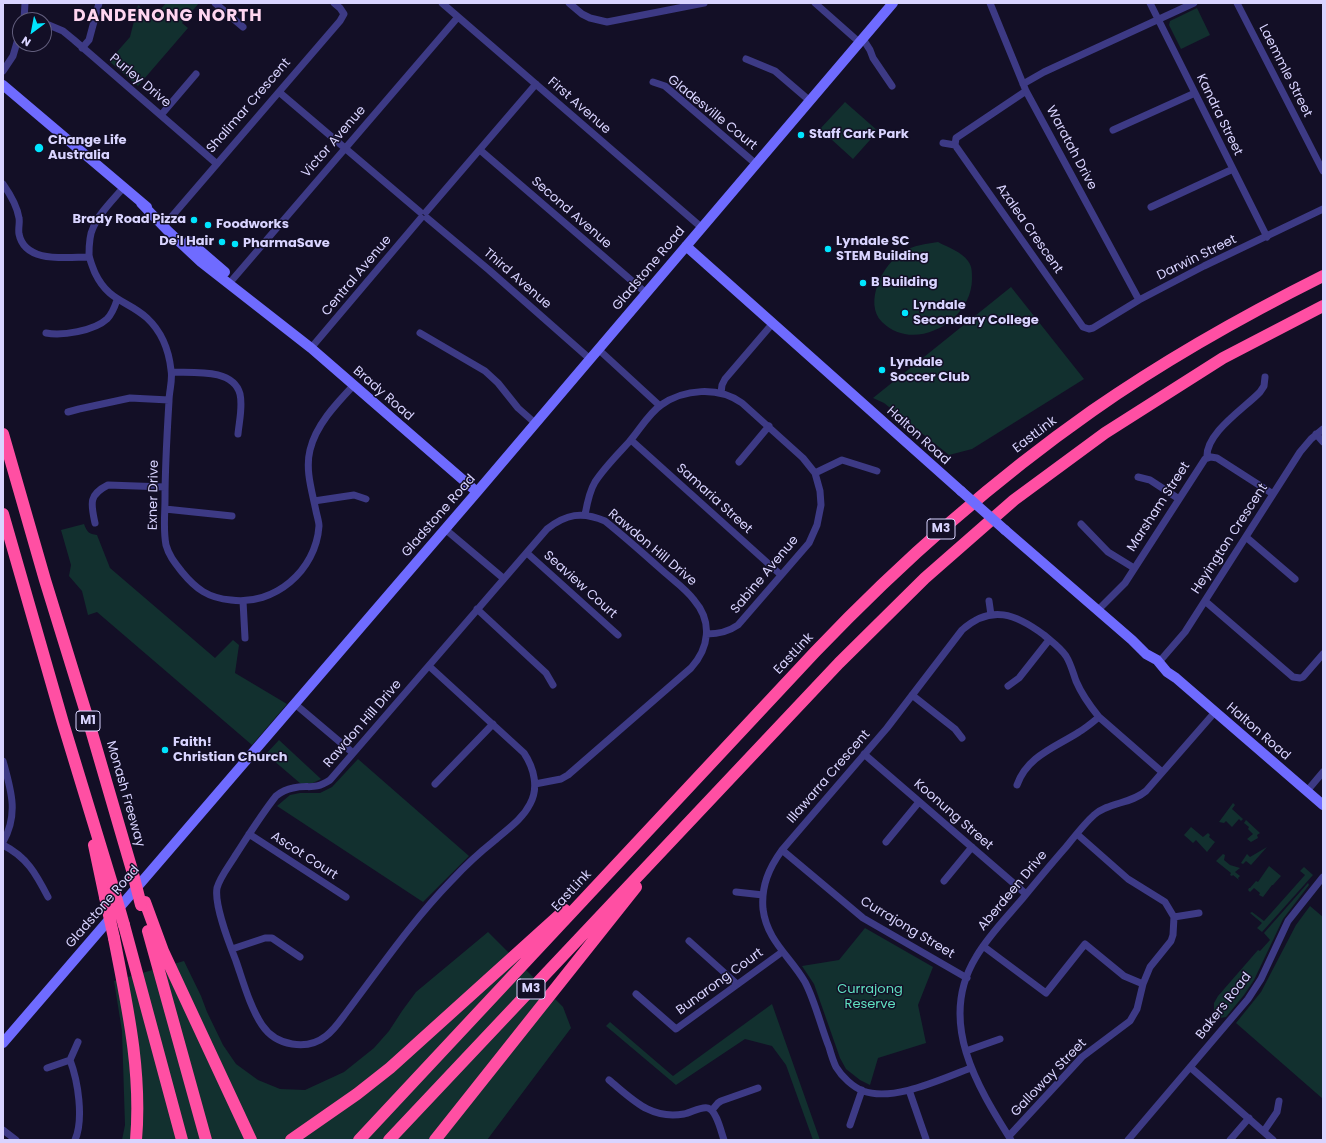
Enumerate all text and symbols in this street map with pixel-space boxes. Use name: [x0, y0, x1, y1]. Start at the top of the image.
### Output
district label: DANDENONG NORTH: [73, 7, 263, 27]
north arrow: [12, 12, 52, 52]
street label: Laemmle Street: [1255, 22, 1315, 120]
text: N: [18, 32, 34, 50]
street label: Purley Drive: [106, 51, 174, 111]
street label: Shalimar Crescent: [204, 55, 294, 157]
street label: Gladesville Court: [664, 72, 760, 154]
street label: Kandra Street: [1193, 72, 1245, 158]
street label: First Avenue: [544, 74, 614, 138]
street label: Victor Avenue: [299, 103, 369, 181]
street label: Waratah Drive: [1042, 103, 1100, 193]
place label: Staff Cark Park: [809, 127, 909, 143]
marker: Staff Cark Park: [796, 130, 806, 140]
place label: Change Life Australia: [48, 133, 127, 164]
marker: Change Life Australia: [33, 142, 45, 154]
street label: Second Avenue: [528, 174, 614, 252]
street label: Azalea Crescent: [992, 181, 1066, 277]
place label: Brady Road Pizza: [72, 212, 186, 228]
marker: Brady Road Pizza: [189, 215, 199, 225]
place label: Foodworks: [216, 217, 289, 233]
marker: Foodworks: [203, 220, 213, 230]
street label: Gladstone Road: [609, 224, 689, 314]
street label: Darwin Street: [1155, 232, 1239, 284]
street label: Central Avenue: [319, 233, 395, 319]
place label: De'l Hair: [159, 234, 214, 250]
place label: Lyndale SC STEM Building: [836, 234, 929, 265]
place label: PharmaSave: [243, 236, 330, 252]
marker: De'l Hair: [217, 237, 227, 247]
marker: PharmaSave: [230, 239, 240, 249]
marker: Lyndale SC STEM Building: [823, 244, 833, 254]
street label: Third Avenue: [480, 245, 554, 313]
place label: B Building: [871, 275, 938, 291]
marker: B Building: [858, 278, 868, 288]
place label: Lyndale Secondary College: [913, 298, 1039, 329]
marker: Lyndale Secondary College: [900, 308, 910, 318]
place label: Lyndale Soccer Club: [890, 355, 970, 386]
street label: Brady Road: [350, 364, 416, 424]
marker: Lyndale Soccer Club: [877, 365, 887, 375]
street label: Halton Road: [883, 404, 953, 468]
street label: EastLink: [1010, 413, 1060, 457]
street label: Marsham Street: [1124, 459, 1194, 555]
street label: Exner Drive: [146, 460, 162, 530]
street label: Samaria Street: [673, 461, 755, 537]
street label: Gladstone Road: [399, 471, 479, 561]
street label: Heyington Crescent: [1189, 481, 1271, 597]
street label: Rawdon Hill Drive: [605, 506, 699, 590]
road number: M3: [927, 519, 955, 539]
street label: Sabine Avenue: [728, 533, 802, 617]
street label: Seaview Court: [540, 548, 620, 622]
street label: EastLink: [771, 630, 817, 678]
street label: Rawdon Hill Drive: [321, 677, 405, 771]
street label: Halton Road: [1223, 700, 1293, 764]
road number: M1: [76, 711, 100, 731]
street label: Illawarra Crescent: [784, 727, 874, 827]
place label: Faith! Christian Church: [173, 735, 287, 766]
street label: Monash Freeway: [102, 739, 148, 849]
marker: Faith! Christian Church: [160, 745, 170, 755]
street label: Koonung Street: [910, 776, 996, 854]
street label: Ascot Court: [268, 829, 340, 883]
street label: Aberdeen Drive: [975, 848, 1051, 934]
street label: Gladstone Road: [63, 862, 143, 952]
street label: EastLink: [549, 867, 595, 915]
street label: Currajong Street: [857, 894, 957, 962]
street label: Bunarong Court: [674, 945, 766, 1019]
street label: Bakers Road: [1193, 970, 1255, 1042]
road number: M3: [517, 979, 545, 999]
park label: Currajong Reserve: [837, 982, 903, 1013]
street label: Galloway Street: [1008, 1036, 1090, 1120]

